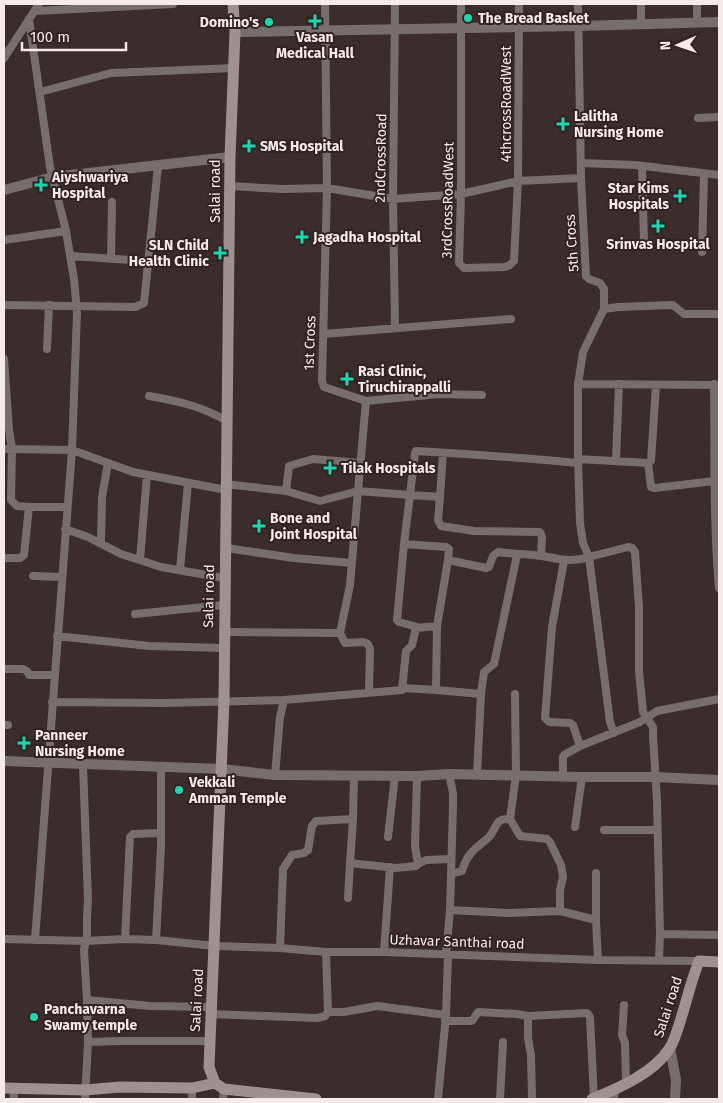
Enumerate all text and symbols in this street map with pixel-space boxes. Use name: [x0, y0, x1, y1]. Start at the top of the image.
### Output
place label: The Bread Basket: [478, 10, 590, 27]
marker: The Bread Basket: [462, 12, 474, 24]
place label: Domino's: [200, 14, 259, 31]
marker: Vasan Medical Hall: [309, 15, 321, 27]
marker: Domino's: [263, 16, 275, 28]
scale bar: [22, 20, 126, 52]
north arrow: [653, 20, 703, 70]
text: 100 m: [30, 28, 70, 46]
place label: Vasan Medical Hall: [276, 29, 355, 62]
text: N: [657, 40, 674, 50]
street label: 4thcrossRoadWest: [498, 45, 515, 162]
place label: Lalitha Nursing Home: [574, 108, 664, 141]
street label: 2ndCrossRoad: [372, 113, 390, 203]
marker: Lalitha Nursing Home: [556, 117, 570, 131]
place label: SMS Hospital: [260, 138, 344, 155]
marker: SMS Hospital: [242, 139, 256, 153]
street label: 3rdCrossRoadWest: [438, 140, 458, 259]
street label: Salai road: [207, 159, 224, 223]
place label: Aiyshwariya Hospital: [51, 169, 129, 202]
marker: Aiyshwariya Hospital: [34, 178, 48, 192]
place label: Star Kims Hospitals: [608, 180, 669, 213]
marker: Star Kims Hospitals: [673, 189, 687, 203]
street label: 5th Cross: [561, 213, 582, 272]
marker: Srinvas Hospital: [651, 219, 665, 233]
place label: Jagadha Hospital: [312, 229, 422, 246]
marker: Jagadha Hospital: [295, 230, 309, 244]
place label: Srinvas Hospital: [606, 236, 711, 253]
place label: SLN Child Health Clinic: [129, 237, 209, 270]
marker: SLN Child Health Clinic: [213, 246, 227, 260]
street label: 1st Cross: [301, 315, 319, 371]
place label: Rasi Clinic, Tiruchirappalli: [358, 363, 451, 396]
marker: Rasi Clinic, Tiruchirappalli: [340, 372, 354, 386]
place label: Tilak Hospitals: [341, 460, 436, 477]
marker: Tilak Hospitals: [323, 461, 337, 475]
place label: Bone and Joint Hospital: [269, 510, 358, 543]
marker: Bone and Joint Hospital: [252, 519, 266, 533]
street label: Salai road: [200, 564, 218, 628]
place label: Panneer Nursing Home: [35, 727, 125, 760]
marker: Panneer Nursing Home: [17, 736, 31, 750]
place label: Vekkali Amman Temple: [188, 774, 287, 807]
marker: Vekkali Amman Temple: [173, 784, 185, 796]
street label: Uzhavar Santhai road: [389, 931, 525, 953]
street label: Salai road: [187, 968, 207, 1032]
street label: Salai road: [650, 974, 686, 1040]
place label: Panchavarna Swamy temple: [44, 1001, 137, 1034]
marker: Panchavarna Swamy temple: [28, 1011, 40, 1023]

